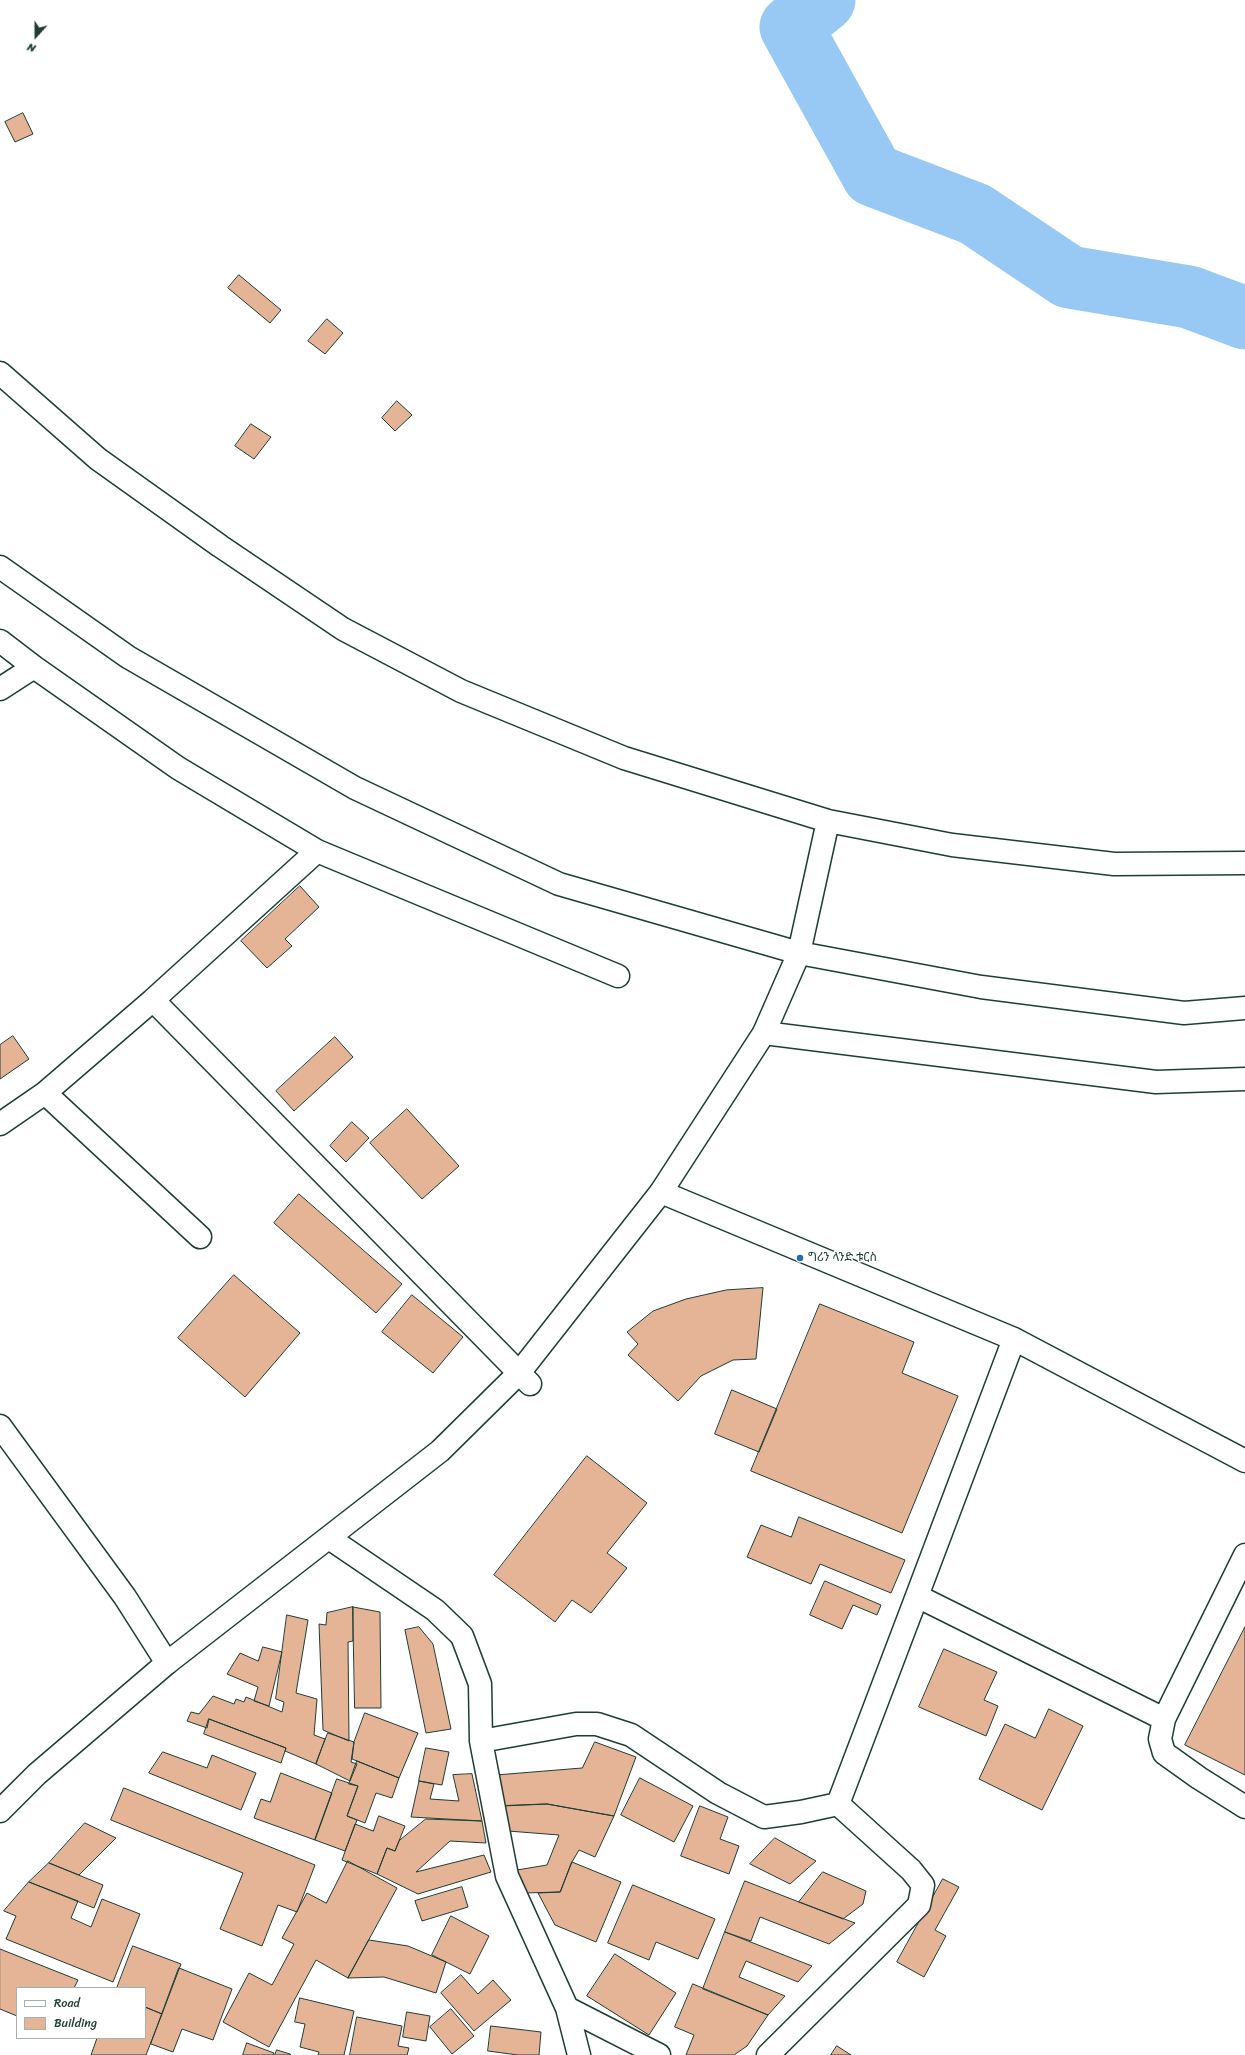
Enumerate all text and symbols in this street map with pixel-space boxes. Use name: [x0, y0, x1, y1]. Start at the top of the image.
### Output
north arrow: [16, 16, 56, 56]
text: N: [25, 37, 38, 58]
place label: ግሪን ላንድ ቱርስ: [808, 1251, 877, 1265]
marker: ግሪን ላንድ ቱርስ: [795, 1253, 805, 1263]
legend: [16, 1987, 146, 2039]
text: Road: [54, 1992, 80, 2014]
text: Building: [54, 2012, 97, 2034]

